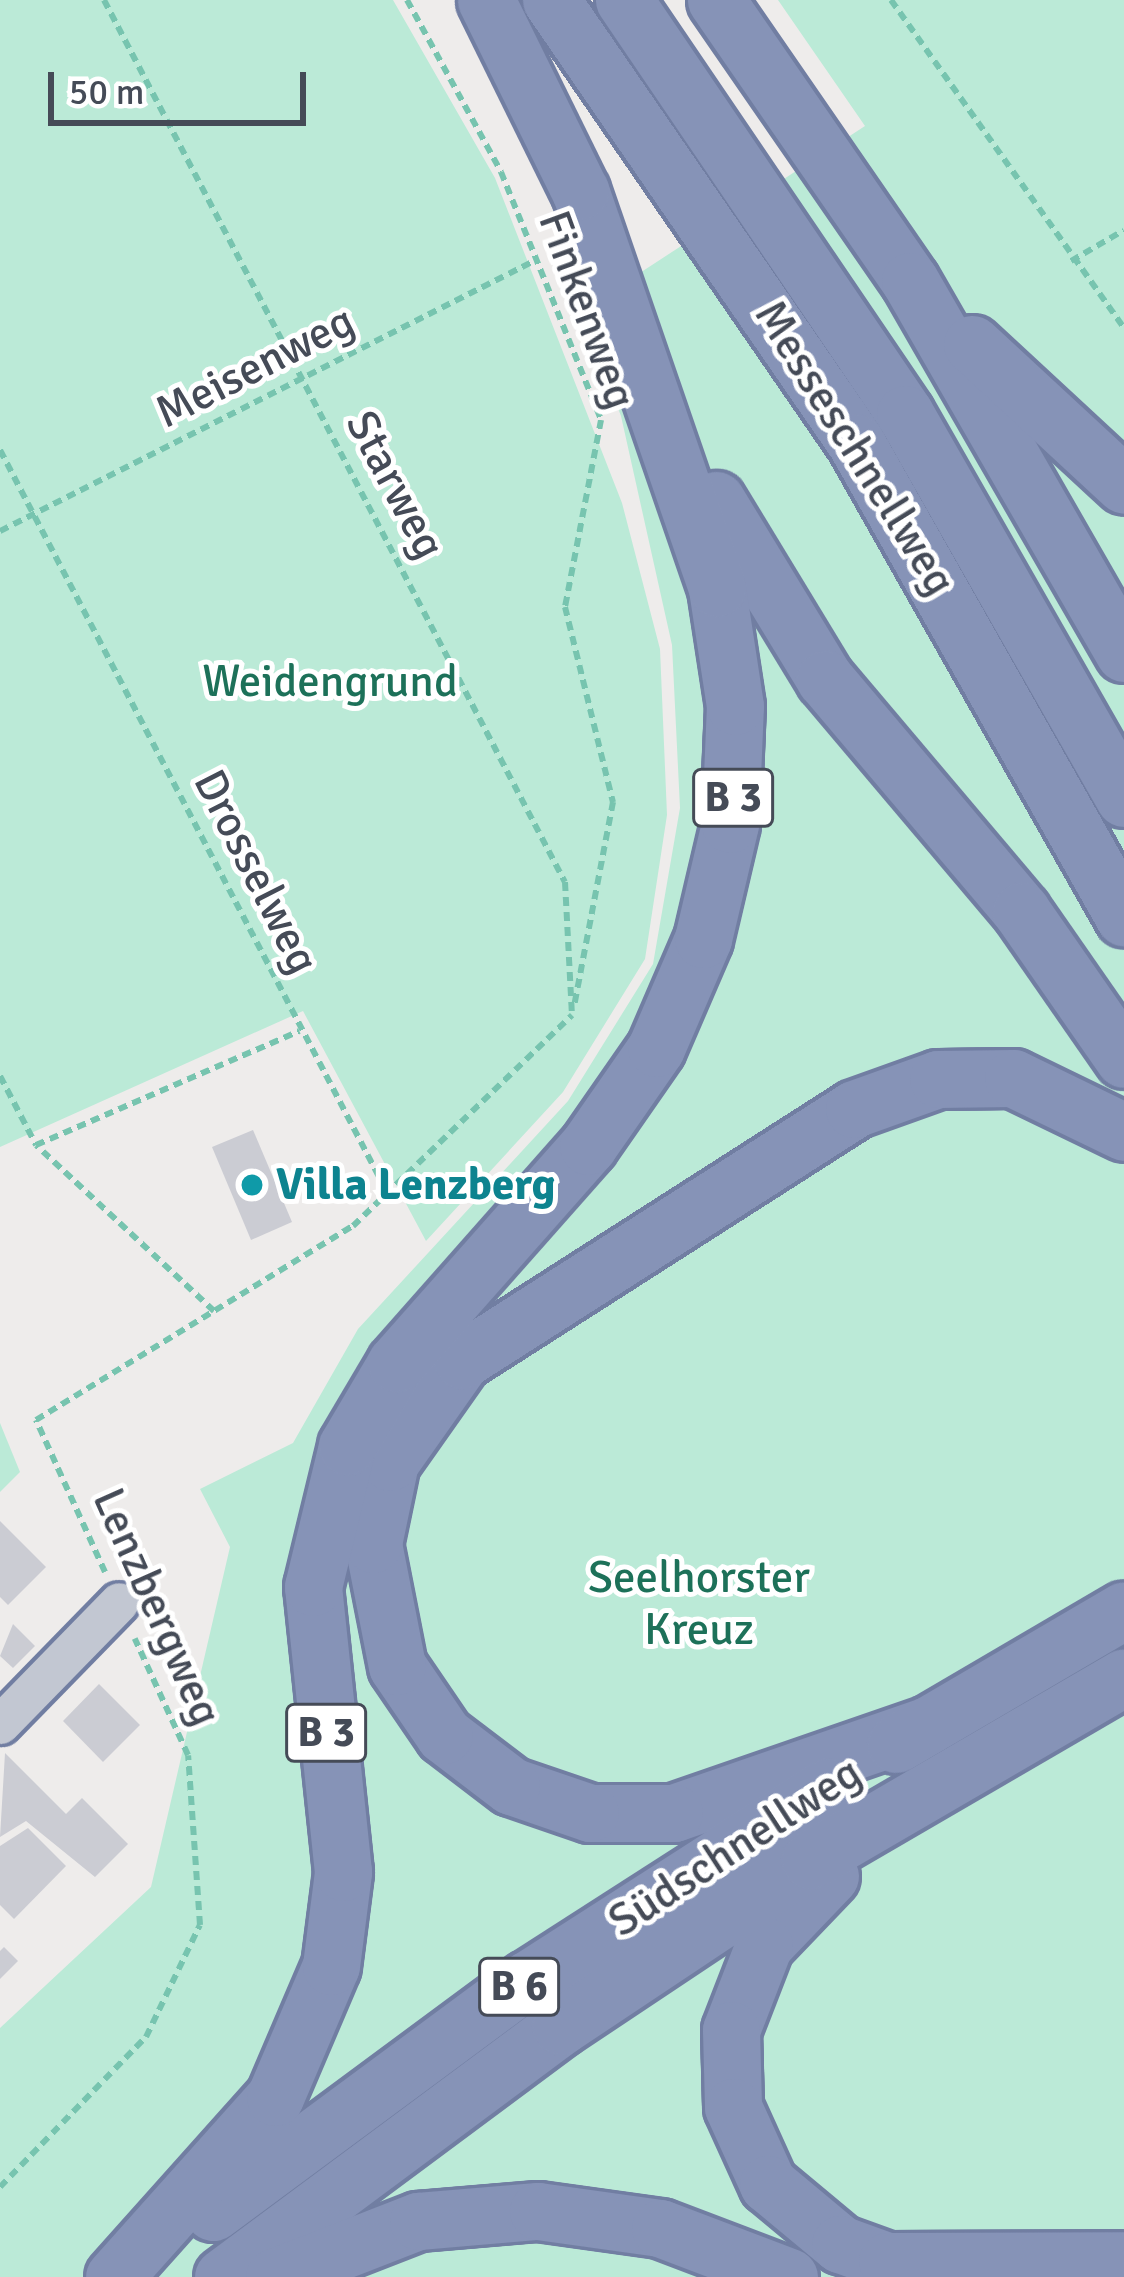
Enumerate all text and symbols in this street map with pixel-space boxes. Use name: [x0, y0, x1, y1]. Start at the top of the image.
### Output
scale bar: [54, 48, 312, 122]
text: 50 m: [69, 70, 145, 115]
street label: Finkenweg: [526, 204, 648, 416]
street label: Messeschnellweg: [743, 291, 967, 605]
street label: Meisenweg: [147, 294, 363, 440]
street label: Starweg: [334, 402, 456, 568]
park label: Weidengrund: [202, 655, 458, 709]
street label: Drosselweg: [182, 761, 330, 983]
road number: B 3: [691, 762, 775, 834]
place label: Villa Lenzberg: [276, 1158, 556, 1212]
marker: Villa Lenzberg: [239, 1172, 265, 1198]
street label: Lenzbergweg: [81, 1480, 233, 1734]
park label: Seelhorster Kreuz: [588, 1551, 810, 1657]
road number: B 3: [284, 1697, 368, 1769]
street label: Südschnellweg: [599, 1745, 871, 1949]
road number: B 6: [477, 1951, 561, 2023]

